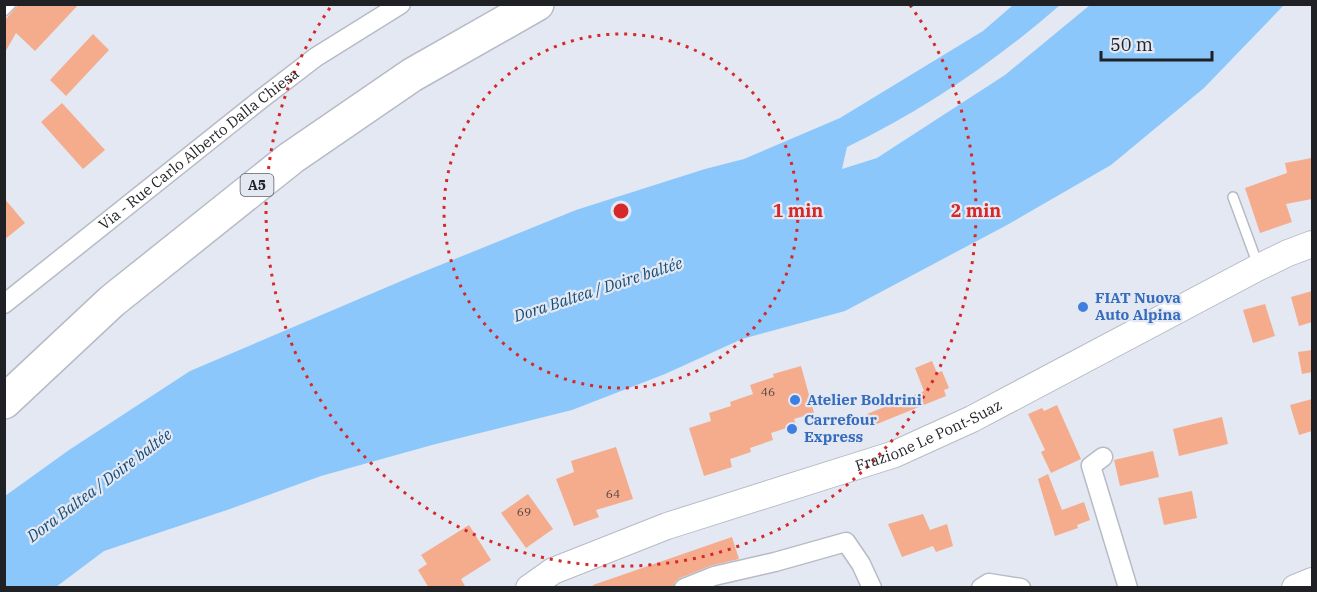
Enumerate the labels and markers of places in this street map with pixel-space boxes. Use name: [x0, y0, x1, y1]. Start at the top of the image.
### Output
centre of rings: [611, 201, 631, 221]
place label: FIAT Nuova Auto Alpina: [1095, 288, 1182, 324]
marker: FIAT Nuova Auto Alpina: [1076, 300, 1090, 314]
place label: Atelier Boldrini: [807, 390, 922, 409]
marker: Atelier Boldrini: [788, 393, 802, 407]
place label: Carrefour Express: [804, 410, 877, 446]
marker: Carrefour Express: [785, 422, 799, 436]

